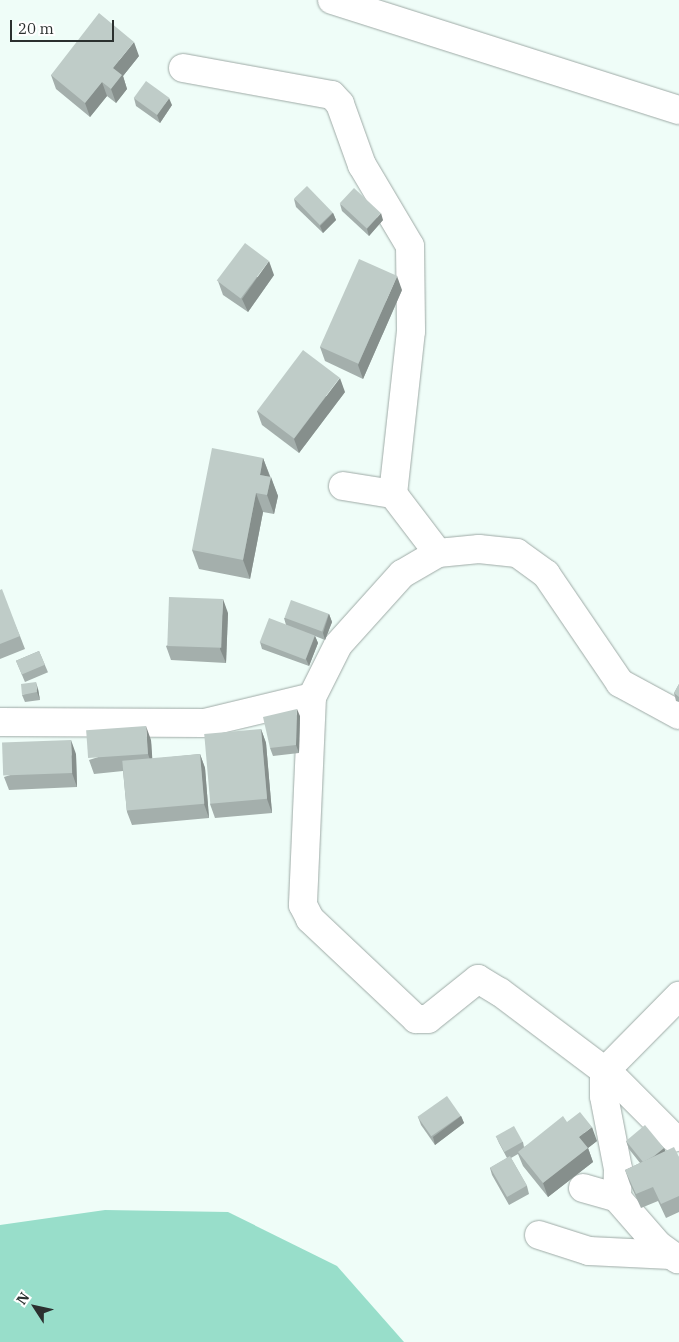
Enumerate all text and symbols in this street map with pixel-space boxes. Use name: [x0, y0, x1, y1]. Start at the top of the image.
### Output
scale bar: [12, 10, 116, 42]
text: 20 m: [18, 19, 54, 38]
north arrow: [10, 1282, 60, 1332]
text: N: [12, 1289, 33, 1308]

